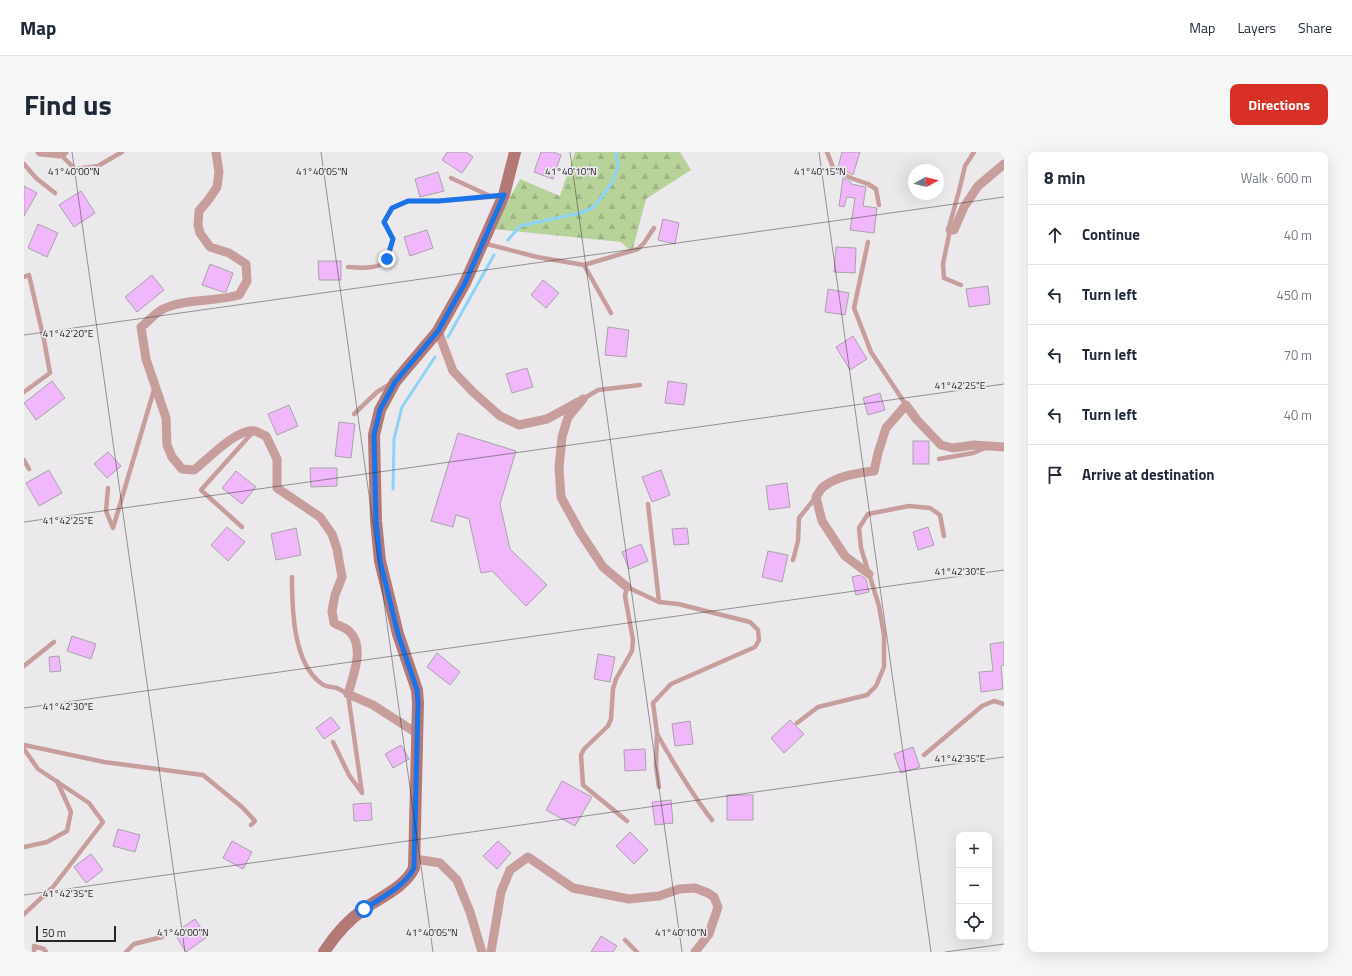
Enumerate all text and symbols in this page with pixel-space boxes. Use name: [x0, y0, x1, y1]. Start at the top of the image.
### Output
text: Map: [20, 13, 56, 42]
text: Map: [1189, 17, 1215, 38]
text: Layers: [1237, 17, 1276, 38]
text: Share: [1298, 17, 1332, 38]
text: Find us: [24, 83, 112, 126]
button: Directions: [1230, 84, 1328, 125]
text: 41°40'00"N: [48, 164, 100, 179]
text: 41°40'05"N: [296, 164, 348, 179]
text: 41°40'10"N: [545, 164, 597, 179]
text: 41°40'15"N: [794, 164, 846, 179]
north arrow: [908, 164, 944, 200]
text: 8 min: [1044, 165, 1085, 191]
text: Walk · 600 m: [1241, 168, 1312, 188]
text: Continue: [1082, 223, 1140, 246]
icon: ahead: [1044, 224, 1066, 246]
text: 40 m: [1284, 225, 1312, 245]
route end: [378, 250, 396, 268]
text: Turn left: [1082, 283, 1137, 306]
icon: left: [1044, 284, 1066, 306]
text: 450 m: [1276, 285, 1312, 305]
text: 41°42'20"E: [43, 326, 94, 341]
text: Turn left: [1082, 343, 1137, 366]
icon: left: [1044, 344, 1066, 366]
text: 70 m: [1284, 345, 1312, 365]
text: 41°42'25"E: [935, 378, 986, 393]
text: Turn left: [1082, 403, 1137, 426]
icon: left: [1044, 404, 1066, 426]
text: 40 m: [1284, 405, 1312, 425]
text: Arrive at destination: [1082, 463, 1215, 486]
icon: arrive: [1044, 464, 1066, 486]
text: 41°42'25"E: [43, 513, 94, 528]
text: 41°42'30"E: [935, 564, 986, 579]
text: 41°42'30"E: [43, 699, 94, 714]
text: 41°42'35"E: [935, 751, 986, 766]
map controls: [956, 832, 992, 940]
button: +: [956, 832, 992, 868]
button: −: [956, 868, 992, 904]
text: 41°42'35"E: [43, 886, 94, 901]
route start: [355, 900, 373, 918]
button: locate: [956, 904, 992, 940]
scale bar: [36, 924, 116, 943]
text: 50 m: [42, 925, 66, 941]
text: 41°40'00"N: [157, 925, 209, 940]
text: 41°40'05"N: [406, 925, 458, 940]
text: 41°40'10"N: [655, 925, 707, 940]

